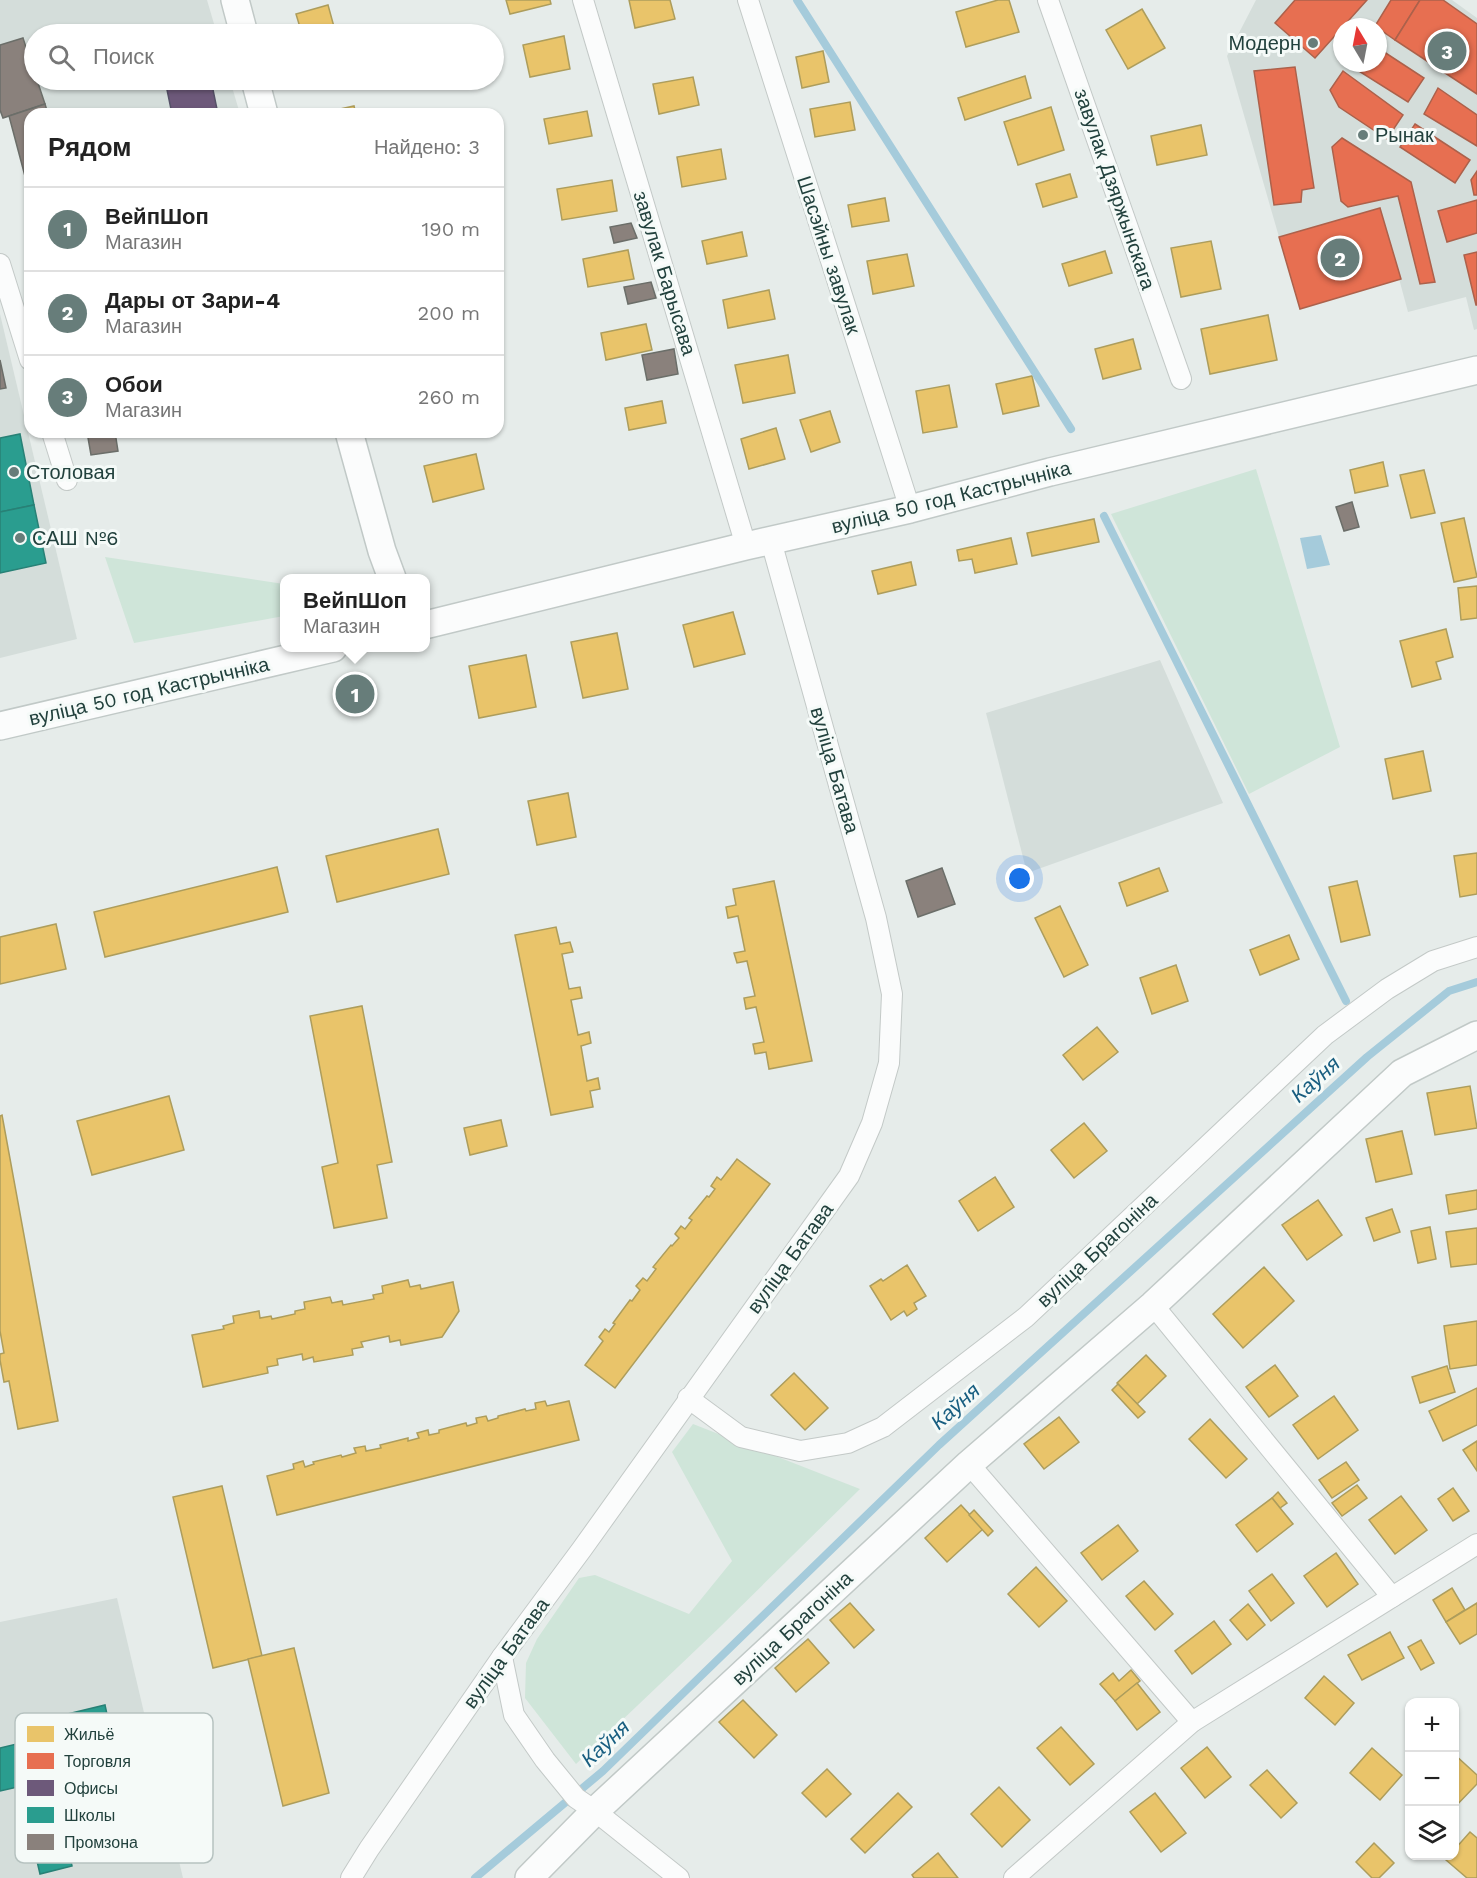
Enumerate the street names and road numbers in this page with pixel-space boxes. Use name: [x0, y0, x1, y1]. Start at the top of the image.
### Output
street label: завулак Дзяржынскага: [1069, 85, 1161, 293]
street label: Шасэйны завулак: [792, 173, 866, 337]
street label: завулак Барысава: [629, 188, 702, 359]
street label: вуліца 50 год Кастрычніка: [829, 455, 1074, 538]
street label: вуліца 50 год Кастрычніка: [27, 651, 272, 730]
street label: вуліца Батава: [805, 704, 865, 837]
street label: вуліца Брагоніна: [1032, 1187, 1163, 1312]
street label: вуліца Батава: [742, 1197, 839, 1318]
street label: вуліца Брагоніна: [727, 1565, 858, 1690]
street label: вуліца Батава: [458, 1592, 555, 1713]

